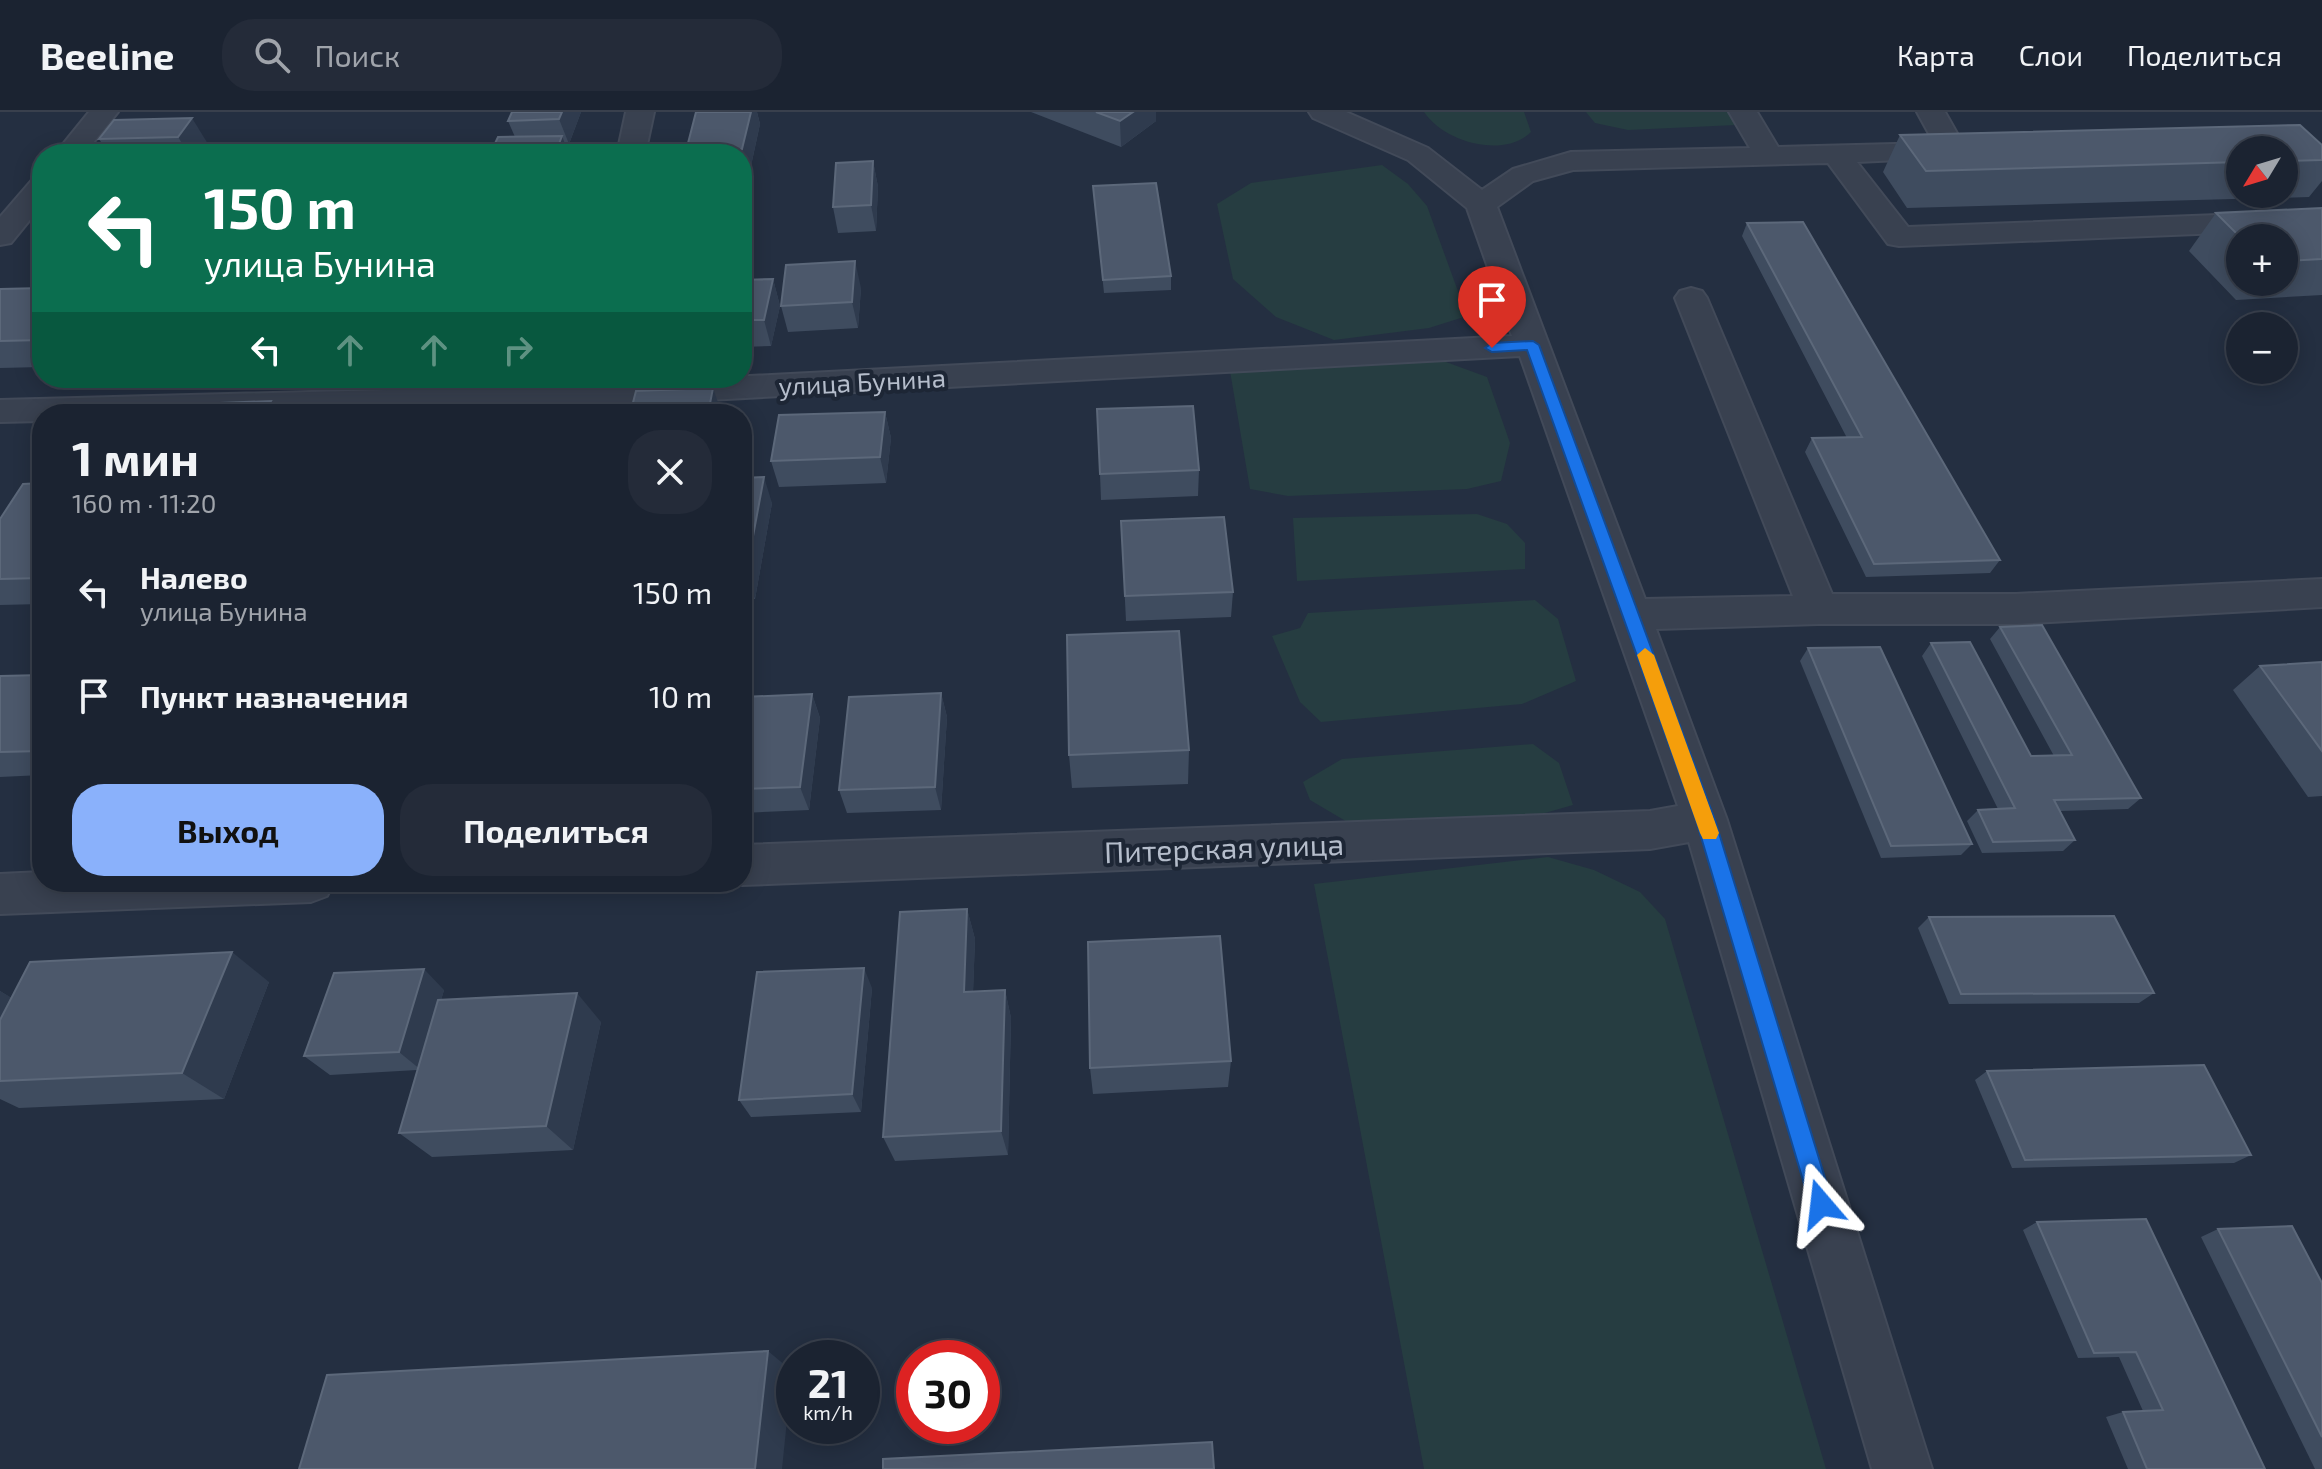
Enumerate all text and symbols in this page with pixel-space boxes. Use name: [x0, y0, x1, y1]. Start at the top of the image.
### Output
search box: [222, 19, 782, 91]
text: Beeline: [40, 32, 174, 78]
icon: search: [250, 33, 294, 77]
text: Поиск: [314, 37, 400, 73]
text: Карта: [1897, 38, 1975, 72]
text: Слои: [2019, 38, 2083, 72]
text: Поделиться: [2127, 38, 2282, 72]
north arrow: [2226, 136, 2298, 208]
map controls: [2226, 136, 2298, 384]
text: 150 m: [204, 173, 356, 240]
icon: left: [72, 176, 176, 280]
button: +: [2226, 224, 2298, 296]
text: улица Бунина: [204, 241, 436, 284]
pin: [1458, 266, 1526, 348]
icon: arrive: [1470, 278, 1514, 322]
button: −: [2226, 312, 2298, 384]
icon: left: [244, 328, 288, 372]
icon: ahead: [328, 328, 372, 372]
icon: ahead: [412, 328, 456, 372]
icon: right: [496, 328, 540, 372]
street label: улица Бунина: [778, 361, 947, 402]
text: 1 мин: [72, 428, 199, 486]
button: close: [628, 430, 712, 514]
text: 160 m · 11:20: [72, 487, 216, 518]
text: Налево: [140, 559, 248, 595]
icon: left: [72, 570, 116, 614]
text: 150 m: [633, 574, 712, 610]
text: улица Бунина: [140, 595, 308, 626]
icon: arrive: [72, 674, 116, 718]
text: Пункт назначения: [140, 678, 408, 714]
text: 10 m: [649, 678, 712, 714]
button: Выход: [72, 784, 384, 876]
button: Поделиться: [400, 784, 712, 876]
street label: Питерская улица: [1103, 825, 1345, 870]
position arrow: [1779, 1162, 1863, 1246]
speed limit sign: 30: [896, 1340, 1000, 1444]
text: 21: [808, 1358, 848, 1406]
text: km/h: [803, 1400, 853, 1424]

